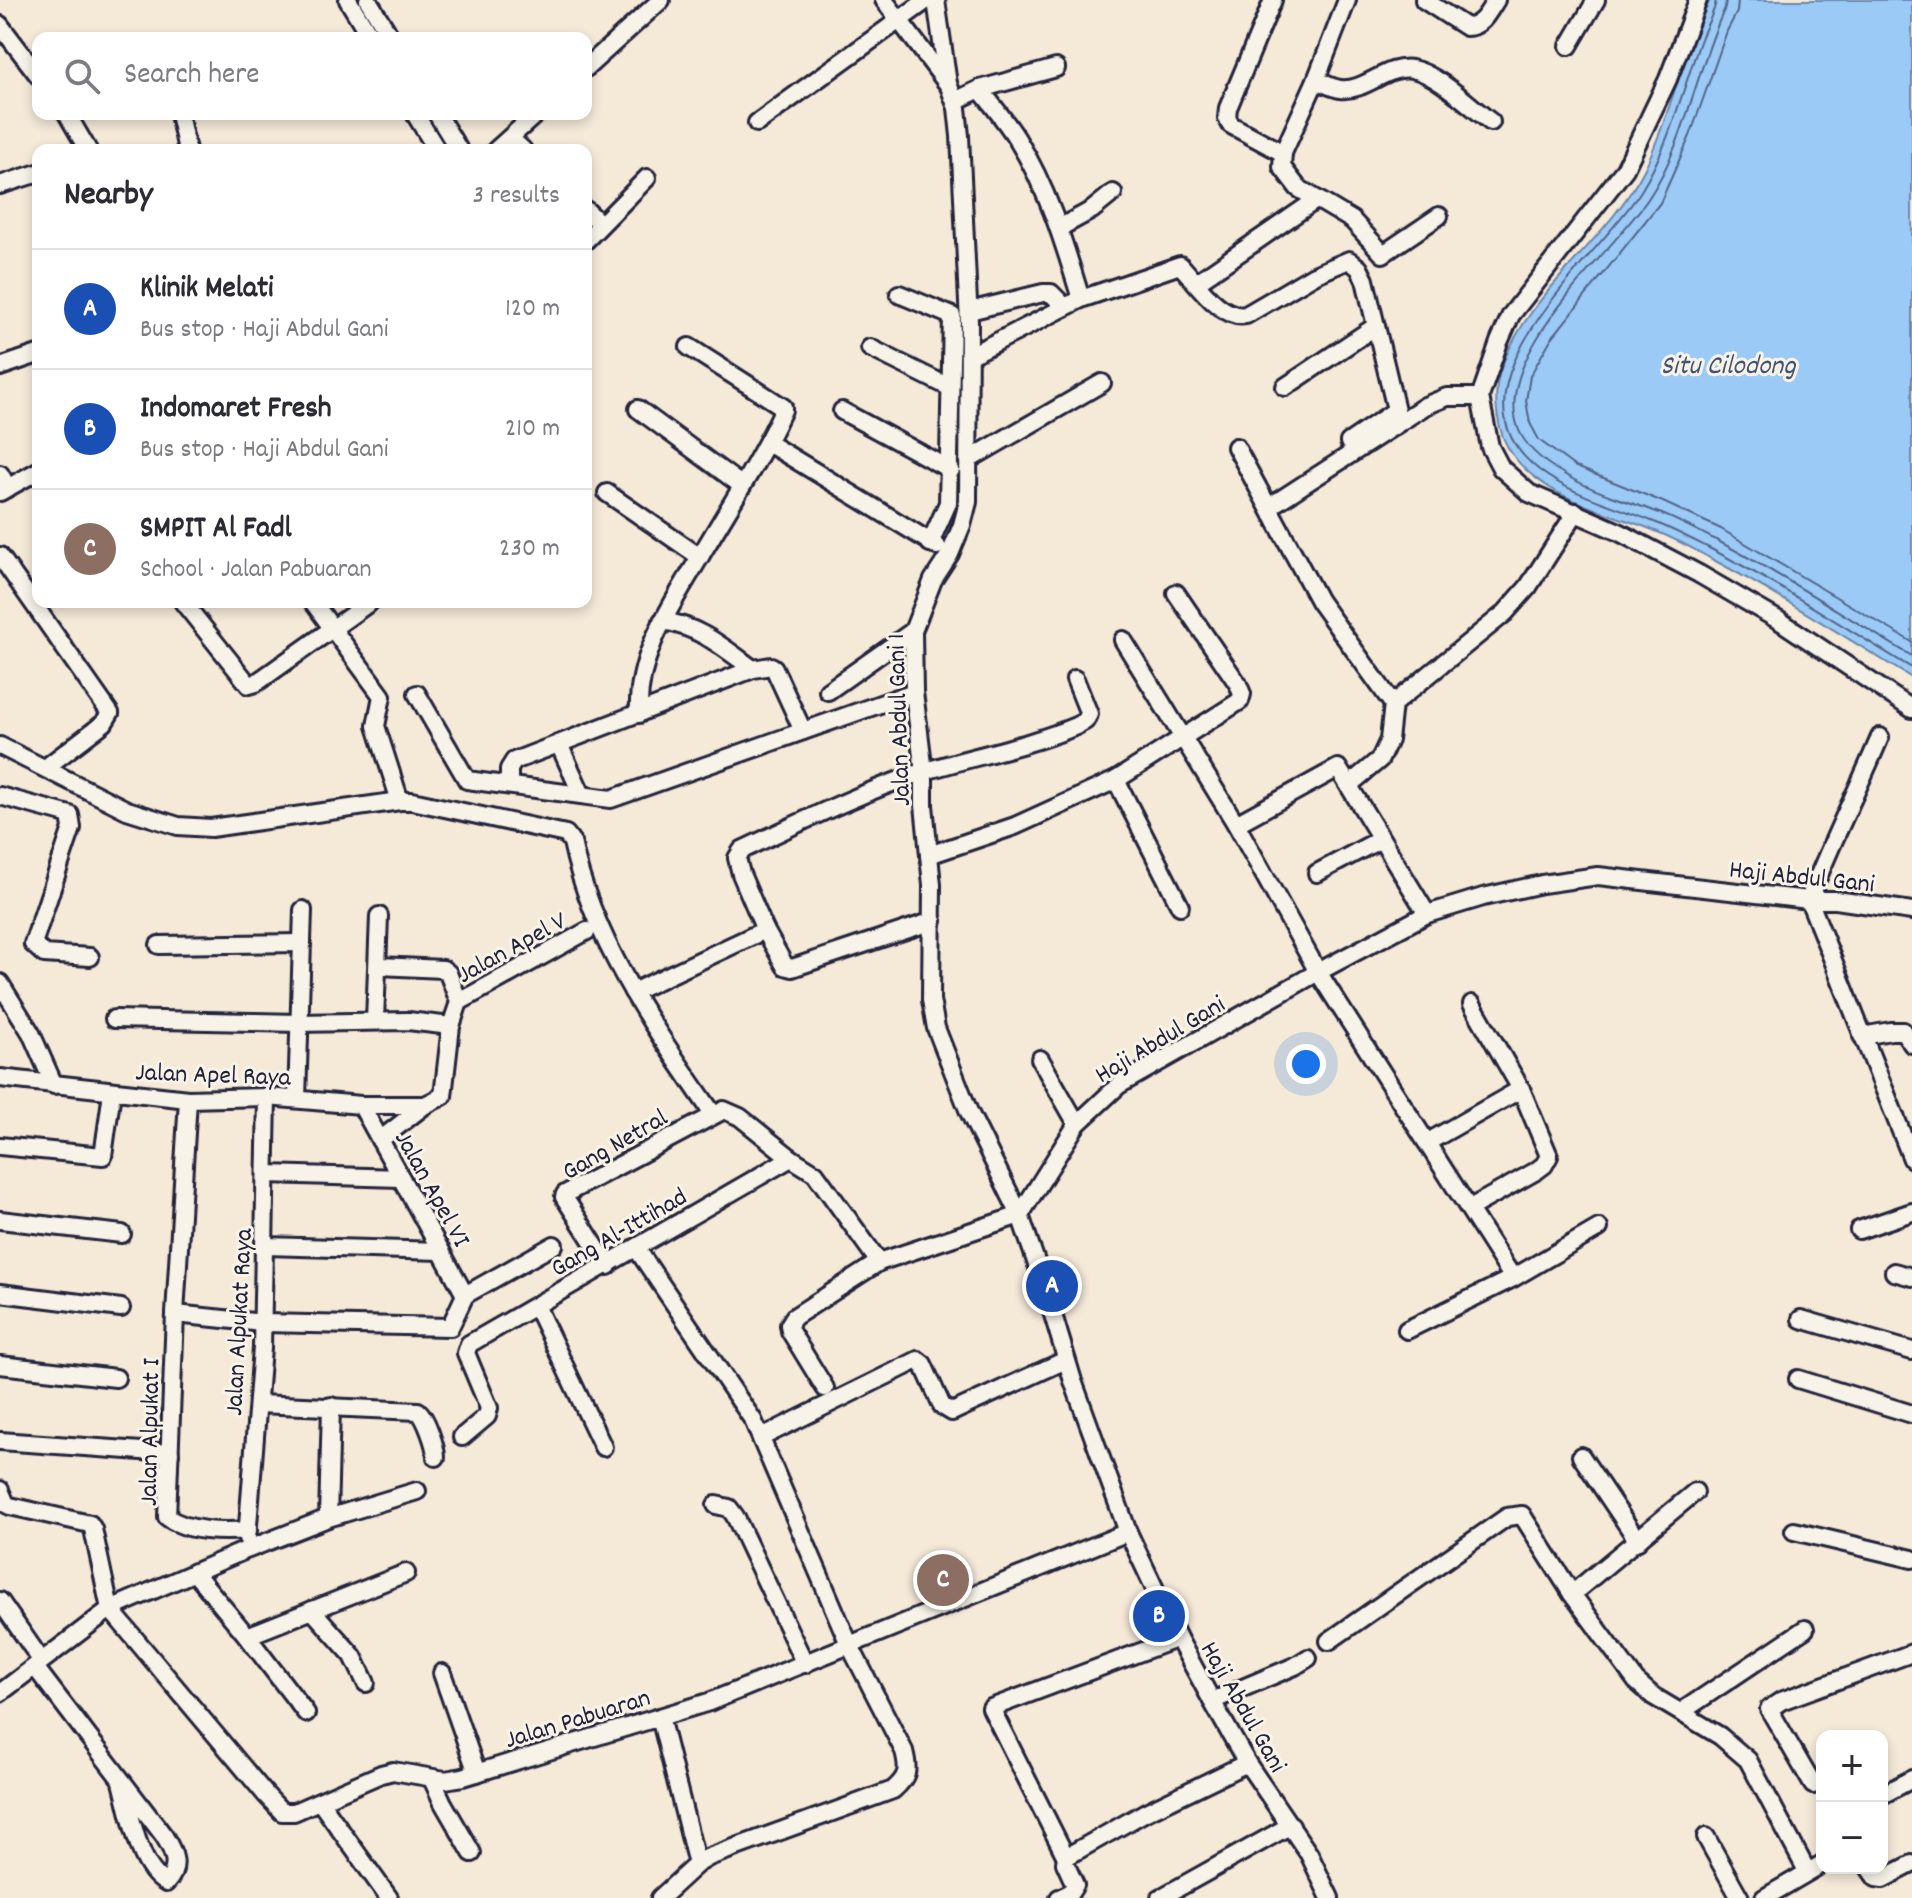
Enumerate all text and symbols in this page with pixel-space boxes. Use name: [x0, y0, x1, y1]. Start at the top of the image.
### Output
search box: [32, 32, 592, 120]
icon: search: [60, 54, 104, 98]
text: Search here: [124, 55, 260, 98]
text: Nearby: [64, 172, 153, 221]
text: 3 results: [473, 178, 560, 215]
text: Klinik Melati: [140, 269, 274, 312]
text: A: [83, 291, 97, 328]
text: 120 m: [505, 291, 560, 328]
text: Bus stop · Haji Abdul Gani: [140, 312, 389, 349]
water label: Situ Cilodong: [1660, 348, 1796, 388]
text: Indomaret Fresh: [140, 389, 332, 432]
text: B: [84, 411, 96, 448]
text: 210 m: [505, 411, 560, 448]
text: Bus stop · Haji Abdul Gani: [140, 432, 389, 469]
text: SMPIT Al Fadl: [140, 509, 292, 552]
text: C: [84, 531, 96, 568]
text: 230 m: [499, 531, 560, 568]
text: School · Jalan Pabuaran: [140, 552, 372, 589]
street label: Jalan Abdul Gani 1: [879, 633, 922, 807]
street label: Haji Abdul Gani: [1727, 852, 1876, 905]
street label: Jalan Apel V: [451, 903, 575, 994]
street label: Haji Abdul Gani: [1089, 987, 1233, 1094]
your location: [1286, 1044, 1326, 1084]
street label: Jalan Apel Raya: [135, 1055, 292, 1098]
street label: Gang Netral: [556, 1101, 675, 1191]
street label: Jalan Apel VI: [384, 1125, 478, 1255]
street label: Gang Al-Ittihad: [545, 1180, 695, 1288]
street label: Jalan Alpukat Raya: [217, 1227, 264, 1417]
pin: A: [1026, 1256, 1078, 1316]
street label: Jalan Alpukat I: [132, 1358, 171, 1506]
pin: C: [917, 1550, 969, 1610]
pin: B: [1133, 1586, 1185, 1646]
street label: Haji Abdul Gani: [1189, 1635, 1295, 1780]
street label: Jalan Pabuaran: [501, 1681, 655, 1760]
map controls: [1816, 1730, 1888, 1874]
button: +: [1816, 1730, 1888, 1802]
button: −: [1816, 1802, 1888, 1874]

